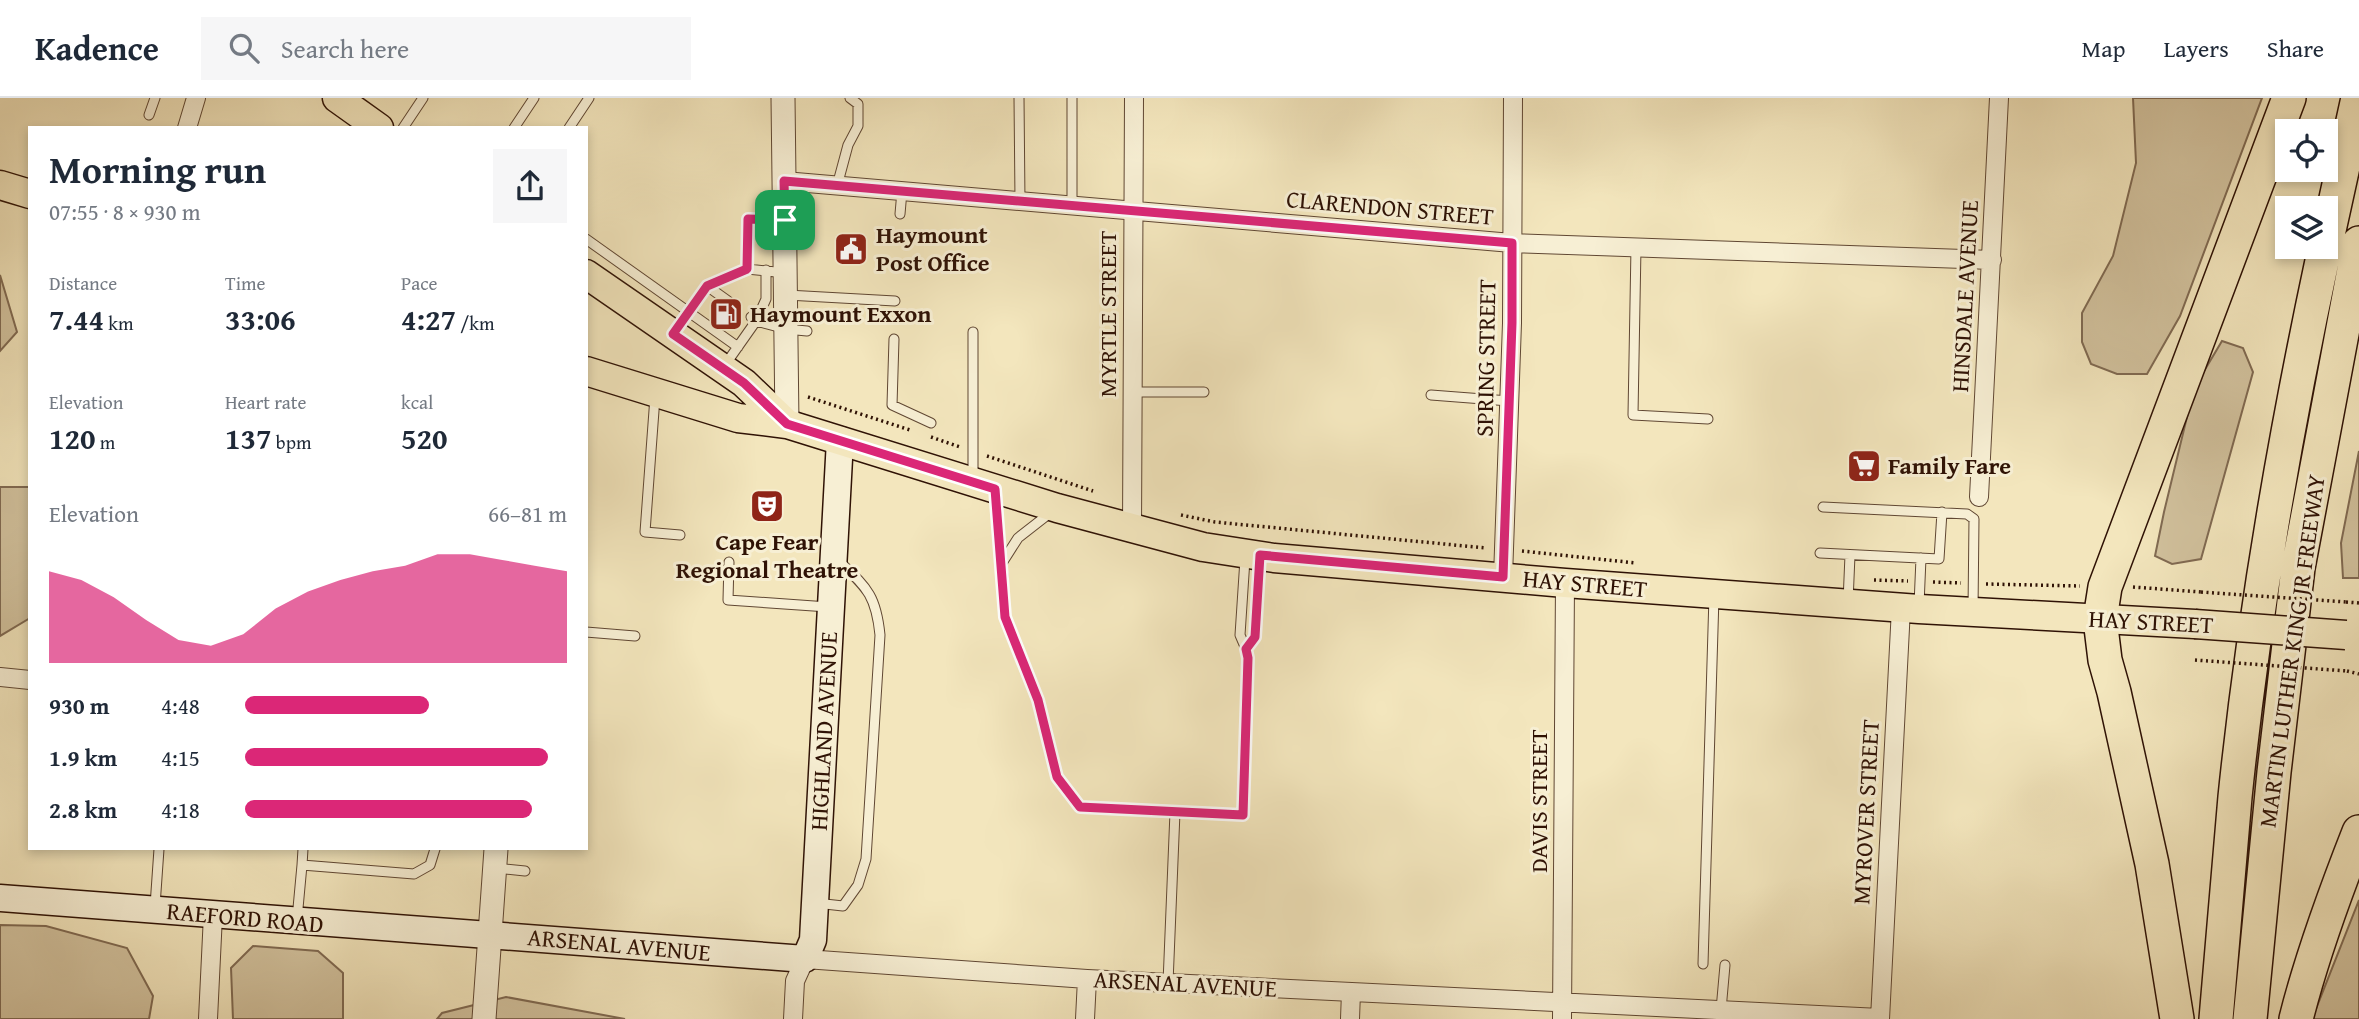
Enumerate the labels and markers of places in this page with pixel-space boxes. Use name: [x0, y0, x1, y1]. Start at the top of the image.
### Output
pin: [755, 190, 815, 250]
place label: Haymount Post Office: [876, 217, 990, 280]
public building icon: Haymount Post Office: [832, 230, 870, 268]
fuel station icon: Haymount Exxon: [707, 295, 745, 333]
place label: Haymount Exxon: [750, 296, 932, 331]
supermarket icon: Family Fare: [1845, 447, 1883, 485]
place label: Family Fare: [1888, 448, 2011, 483]
theatre icon: Cape Fear Regional Theatre: [748, 487, 786, 525]
place label: Cape Fear Regional Theatre: [676, 524, 859, 587]

